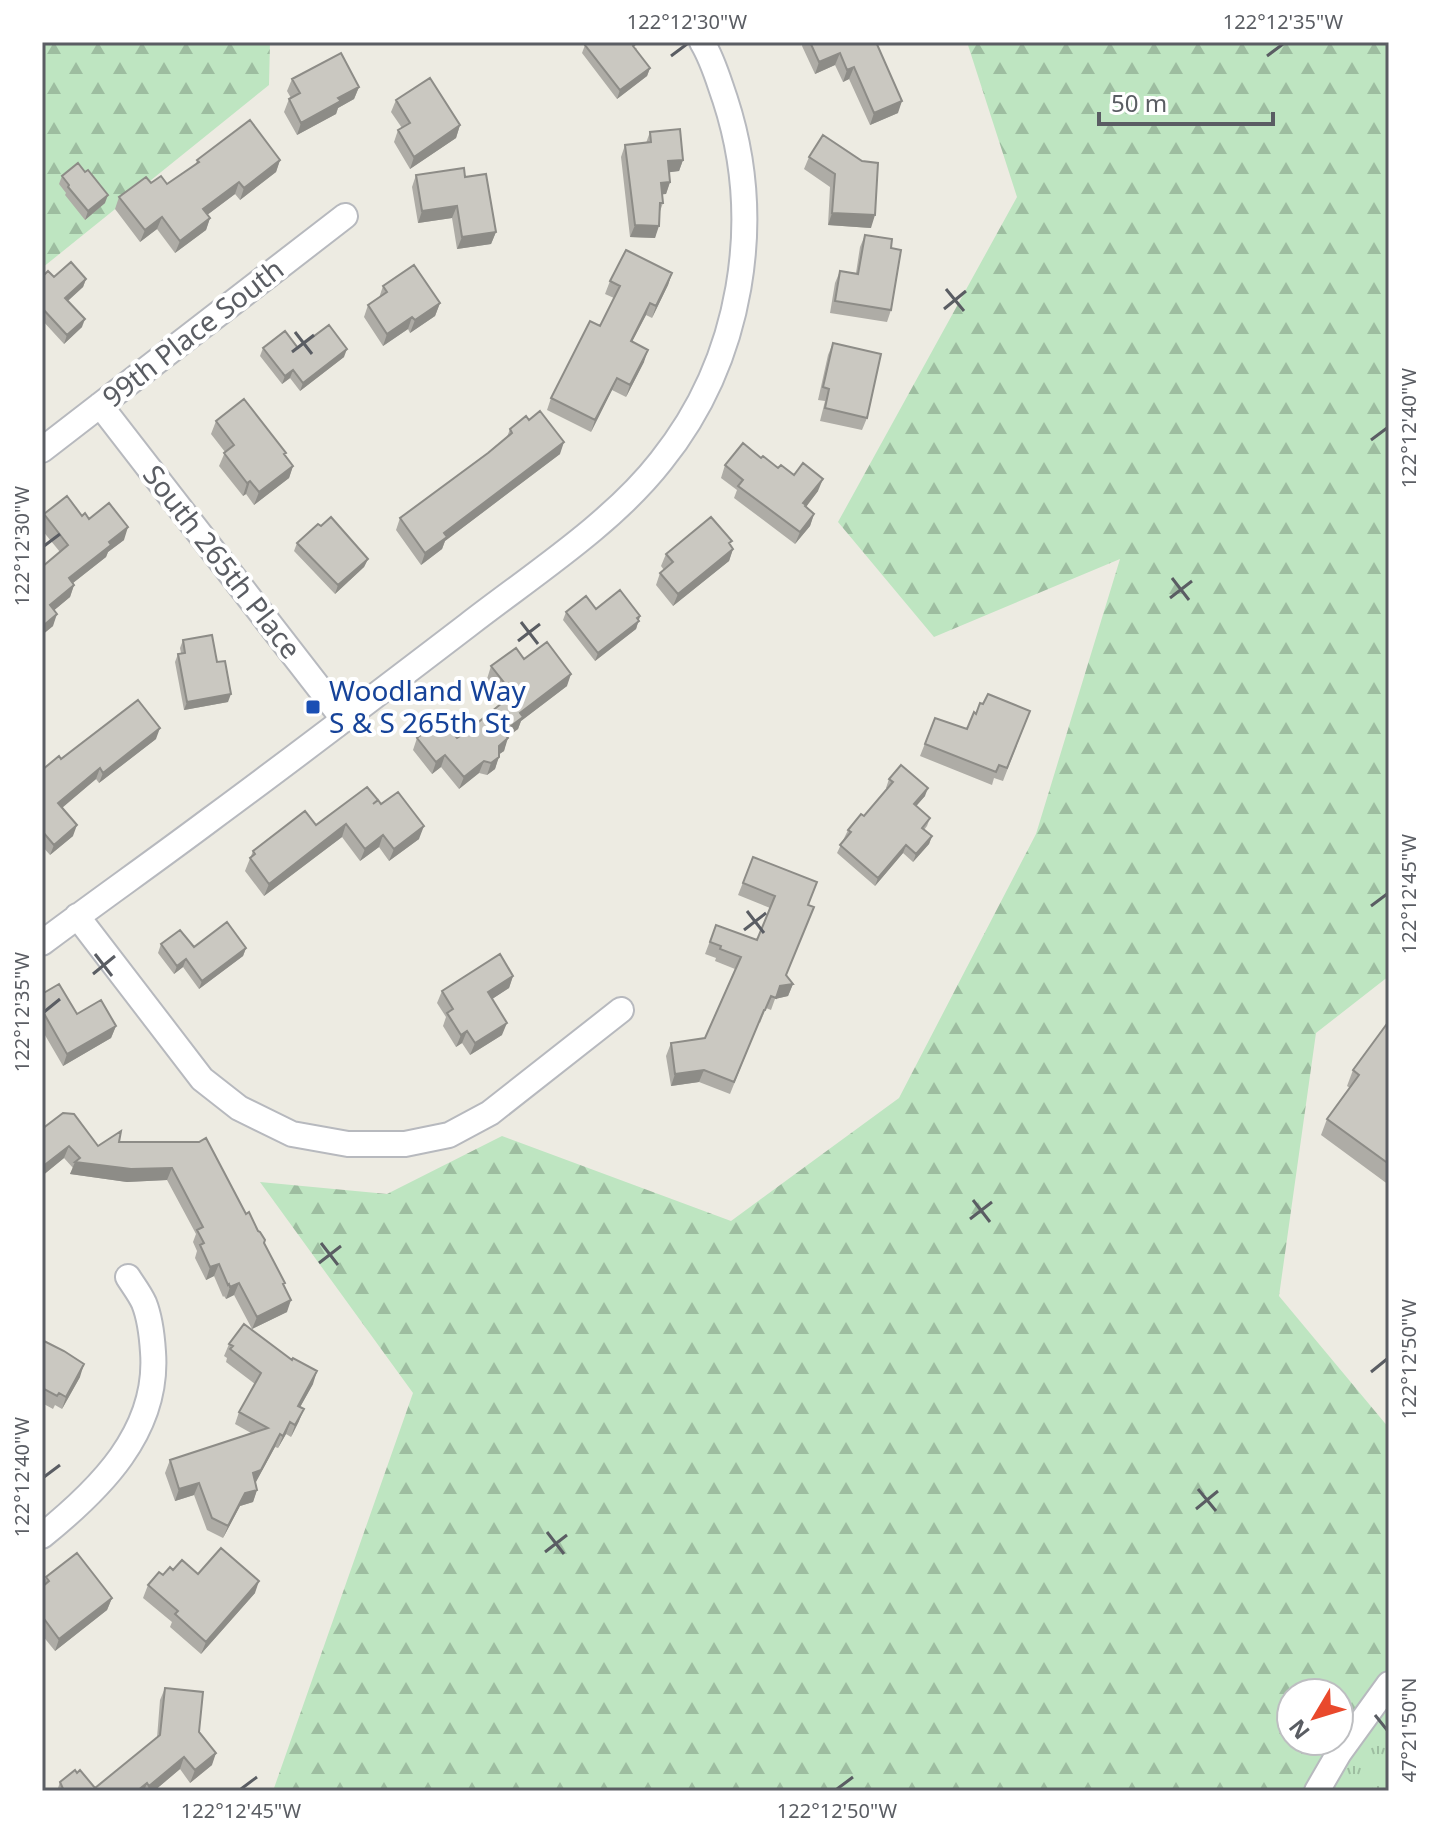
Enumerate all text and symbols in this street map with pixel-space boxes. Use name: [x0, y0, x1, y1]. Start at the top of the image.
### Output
text: 122°12'30"W: [627, 8, 748, 35]
text: 122°12'35"W: [1223, 8, 1344, 35]
scale bar: [1099, 76, 1273, 126]
text: 50 m: [1111, 86, 1167, 119]
street label: 99th Place South: [94, 249, 291, 415]
text: 122°12'40"W: [1395, 367, 1422, 488]
street label: South 265th Place: [135, 457, 310, 666]
text: 122°12'30"W: [8, 485, 35, 606]
place label: Woodland Way S & S 265th St: [329, 671, 527, 741]
marker: Woodland Way S & S 265th St: [304, 698, 322, 716]
text: 122°12'45"W: [1395, 833, 1422, 954]
text: 122°12'35"W: [8, 951, 35, 1072]
text: 122°12'50"W: [1395, 1298, 1422, 1419]
text: 122°12'40"W: [8, 1416, 35, 1537]
north arrow: [1275, 1677, 1355, 1757]
text: 47°21'50"N: [1395, 1677, 1422, 1783]
text: N: [1281, 1714, 1316, 1746]
text: 122°12'45"W: [181, 1797, 302, 1824]
text: 122°12'50"W: [777, 1797, 898, 1824]

